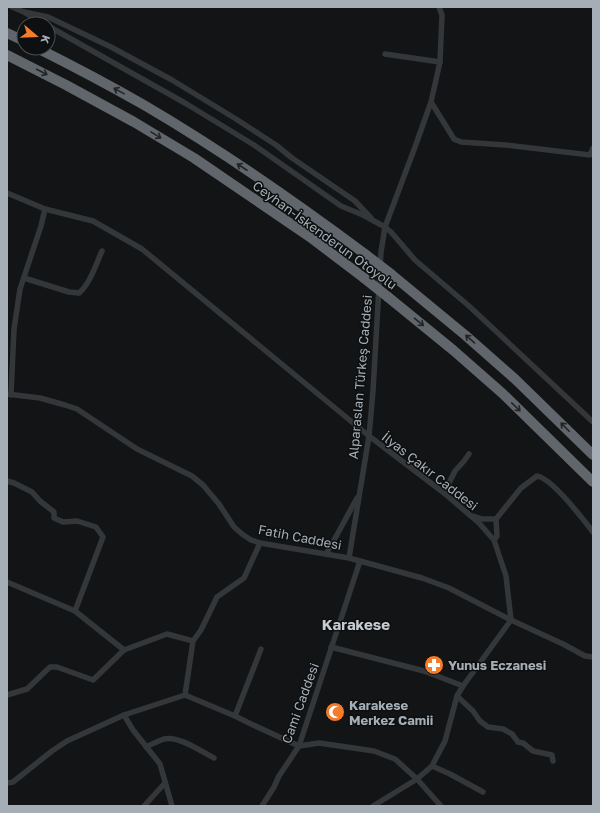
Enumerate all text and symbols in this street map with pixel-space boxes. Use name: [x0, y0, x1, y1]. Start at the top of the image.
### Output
north arrow: [16, 16, 56, 56]
text: K: [38, 34, 53, 45]
one-way arrow: [36, 69, 48, 76]
one-way arrow: [113, 87, 125, 95]
one-way arrow: [150, 131, 161, 139]
one-way arrow: [237, 163, 248, 171]
street label: Ceyhan-İskenderun Otoyolu: [250, 177, 400, 293]
street label: Alparaslan Türkeş Caddesi: [345, 294, 375, 460]
one-way arrow: [413, 317, 424, 326]
one-way arrow: [465, 334, 475, 343]
one-way arrow: [511, 402, 521, 412]
one-way arrow: [560, 422, 570, 432]
street label: İlyas Çakır Caddesi: [379, 428, 481, 514]
street label: Fatih Caddesi: [257, 521, 343, 553]
district label: Karakese: [322, 615, 390, 633]
pharmacy icon: Yunus Eczanesi: [423, 654, 445, 676]
place label: Yunus Eczanesi: [448, 657, 546, 673]
street label: Cami Caddesi: [278, 661, 322, 745]
place label: Karakese Merkez Camii: [349, 697, 433, 728]
mosque icon: Karakese Merkez Camii: [324, 701, 346, 723]

